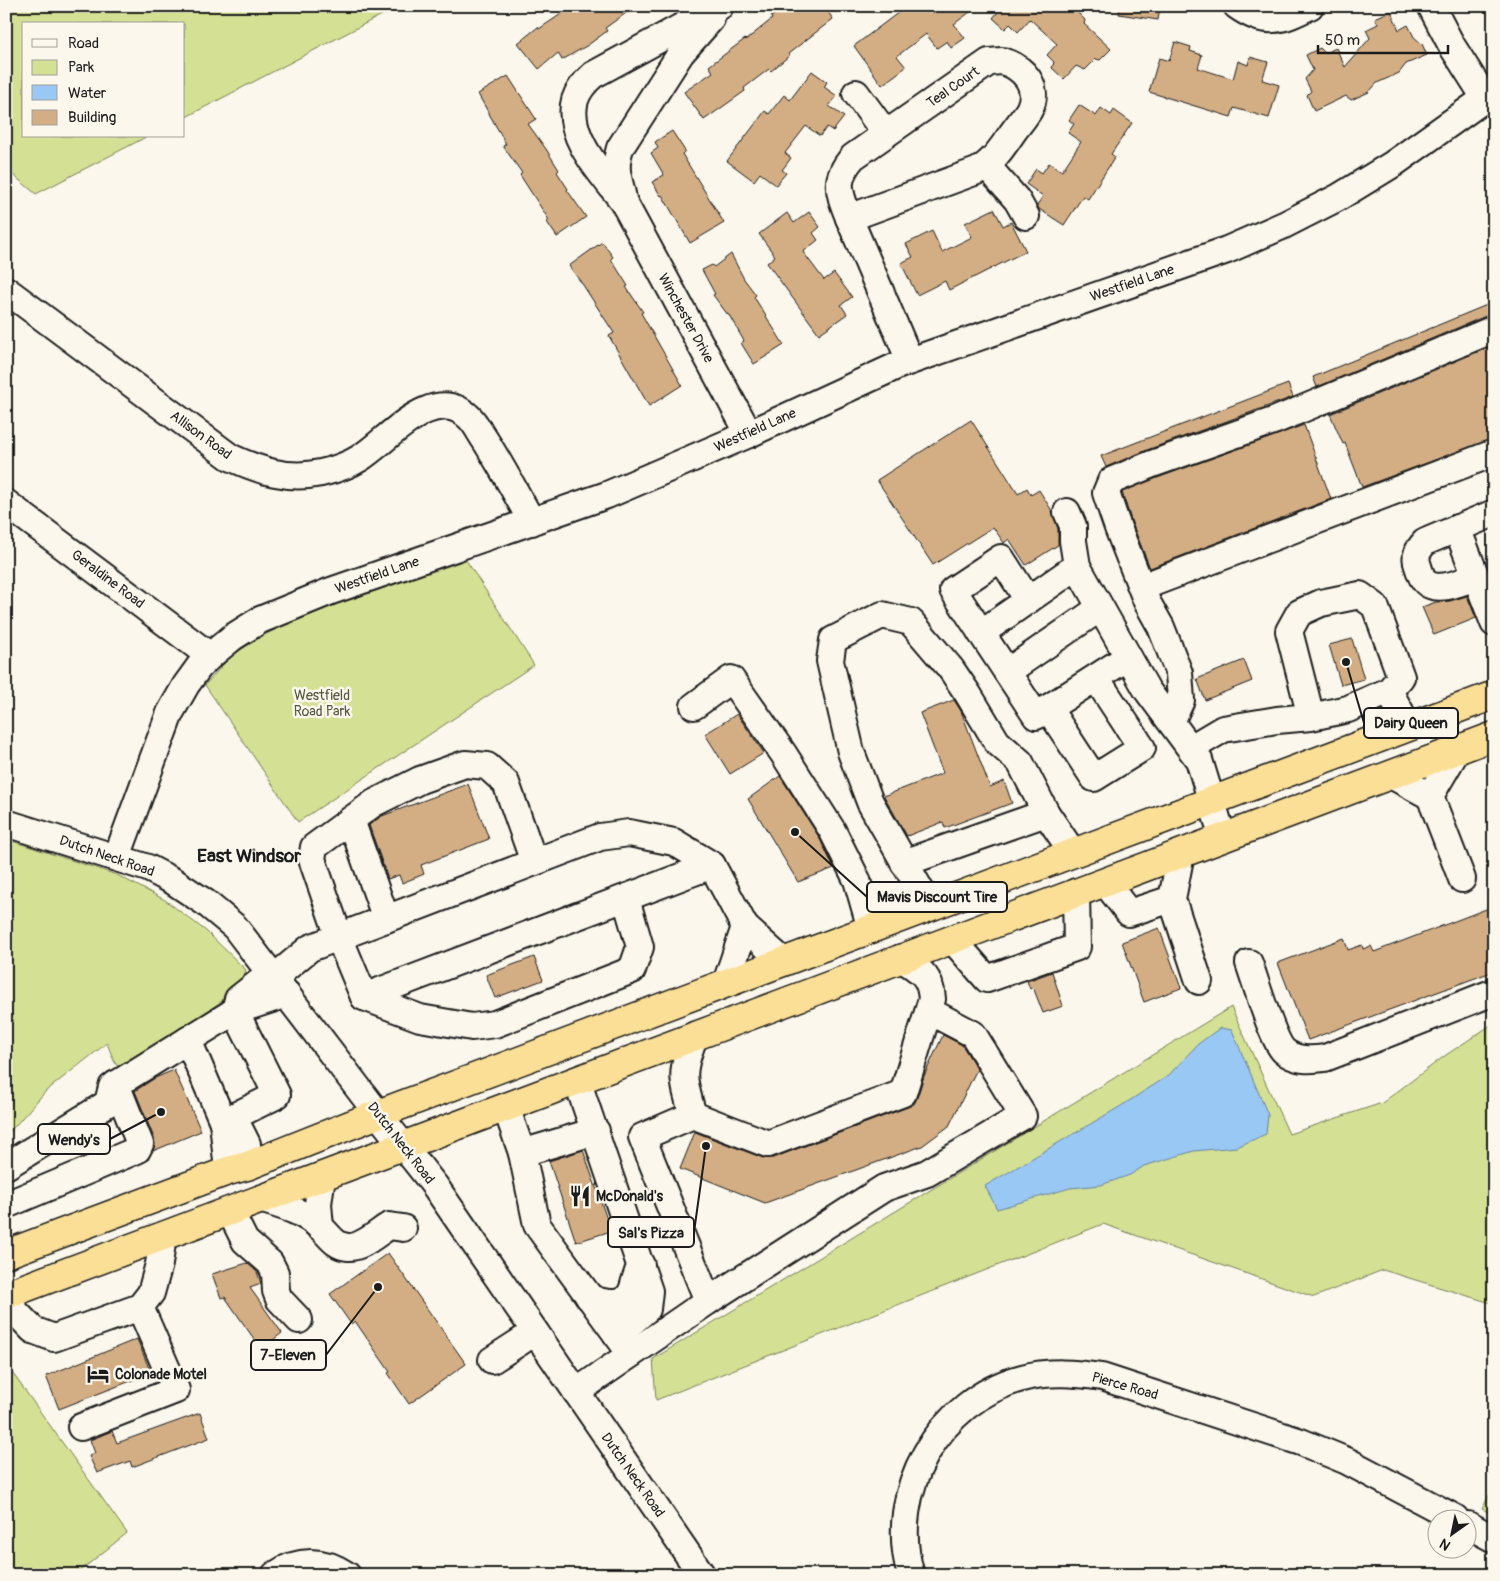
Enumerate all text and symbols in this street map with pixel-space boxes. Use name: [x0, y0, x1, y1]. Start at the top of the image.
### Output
legend: [22, 22, 185, 138]
scale bar: [1318, 22, 1448, 54]
text: 50 m: [1325, 31, 1360, 50]
text: Road: [68, 34, 99, 53]
text: Park: [68, 58, 95, 77]
street label: Teal Court: [923, 62, 983, 111]
text: Water: [68, 84, 107, 103]
text: Building: [68, 108, 116, 127]
street label: Westfield Lane: [1088, 261, 1176, 305]
street label: Winchester Drive: [654, 270, 718, 366]
street label: Westfield Lane: [711, 404, 799, 456]
street label: Allison Road: [167, 407, 235, 463]
street label: Geraldine Road: [68, 546, 148, 612]
street label: Westfield Lane: [333, 553, 421, 597]
park label: Westfield Road Park: [294, 687, 350, 720]
callout: Dairy Queen: [1364, 708, 1458, 738]
text: Dairy Queen: [1374, 714, 1448, 733]
street label: Dutch Neck Road: [57, 832, 157, 880]
district label: East Windsor: [197, 844, 301, 868]
callout: Mavis Discount Tire: [867, 882, 1007, 912]
text: Mavis Discount Tire: [877, 888, 998, 907]
street label: Dutch Neck Road: [364, 1099, 438, 1187]
callout: Wendy's: [38, 1124, 110, 1154]
text: Wendy's: [48, 1131, 100, 1150]
restaurant icon: McDonald's: [567, 1183, 593, 1209]
place label: McDonald's: [596, 1188, 664, 1205]
callout: Sal's Pizza: [608, 1217, 694, 1247]
text: Sal's Pizza: [618, 1224, 684, 1243]
callout: 7-Eleven: [251, 1340, 326, 1370]
text: 7-Eleven: [260, 1346, 316, 1365]
hotel icon: Colonade Motel: [85, 1361, 111, 1387]
place label: Colonade Motel: [115, 1366, 207, 1383]
street label: Pierce Road: [1090, 1368, 1160, 1404]
street label: Dutch Neck Road: [598, 1429, 669, 1521]
north arrow: [1428, 1508, 1478, 1558]
text: N: [1437, 1535, 1454, 1554]

